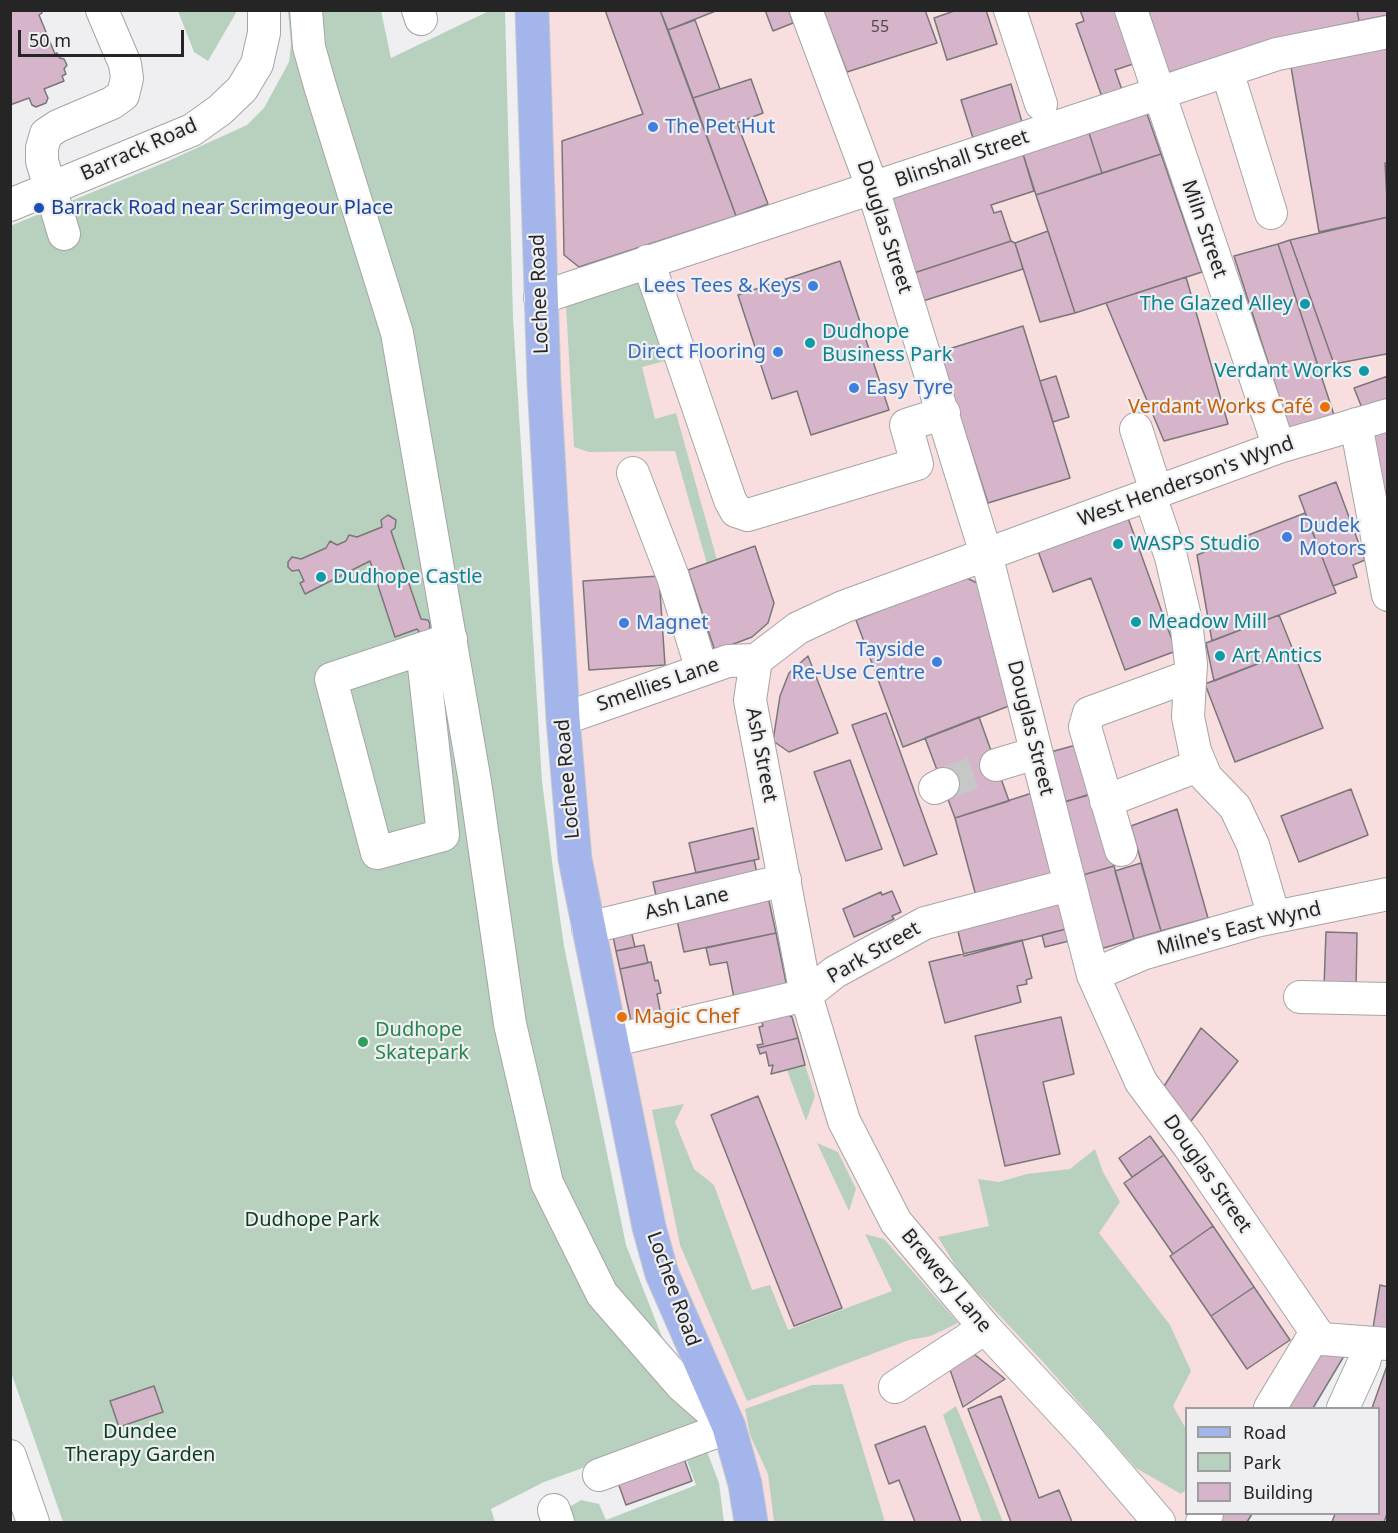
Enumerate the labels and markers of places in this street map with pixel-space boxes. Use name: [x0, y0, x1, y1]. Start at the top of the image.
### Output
place label: The Pet Hut: [665, 115, 775, 139]
marker: The Pet Hut: [646, 120, 660, 134]
place label: Barrack Road near Scrimgeour Place: [51, 196, 393, 220]
marker: Barrack Road near Scrimgeour Place: [32, 201, 46, 215]
place label: Lees Tees & Keys: [643, 274, 801, 298]
marker: Lees Tees & Keys: [806, 279, 820, 293]
place label: The Glazed Alley: [1140, 292, 1293, 316]
marker: The Glazed Alley: [1298, 297, 1312, 311]
place label: Dudhope Business Park: [822, 320, 952, 367]
marker: Dudhope Business Park: [803, 336, 817, 350]
place label: Direct Flooring: [627, 340, 766, 364]
marker: Direct Flooring: [771, 345, 785, 359]
place label: Verdant Works: [1214, 359, 1352, 383]
marker: Verdant Works: [1357, 364, 1371, 378]
place label: Easy Tyre: [866, 376, 953, 400]
marker: Easy Tyre: [847, 381, 861, 395]
place label: Verdant Works Café: [1128, 395, 1313, 419]
marker: Verdant Works Café: [1318, 400, 1332, 414]
place label: Dudek Motors: [1299, 514, 1366, 561]
marker: Dudek Motors: [1280, 530, 1294, 544]
place label: WASPS Studio: [1130, 532, 1260, 556]
marker: WASPS Studio: [1111, 537, 1125, 551]
place label: Dudhope Castle: [333, 565, 483, 589]
marker: Dudhope Castle: [314, 570, 328, 584]
place label: Meadow Mill: [1148, 610, 1267, 634]
place label: Magnet: [636, 611, 709, 635]
marker: Meadow Mill: [1129, 615, 1143, 629]
marker: Magnet: [617, 616, 631, 630]
place label: Tayside Re-Use Centre: [792, 638, 925, 685]
place label: Art Antics: [1232, 644, 1322, 668]
marker: Art Antics: [1213, 649, 1227, 663]
marker: Tayside Re-Use Centre: [930, 655, 944, 669]
place label: Magic Chef: [634, 1005, 739, 1029]
marker: Magic Chef: [615, 1010, 629, 1024]
place label: Dudhope Skatepark: [375, 1018, 469, 1065]
marker: Dudhope Skatepark: [356, 1035, 370, 1049]

